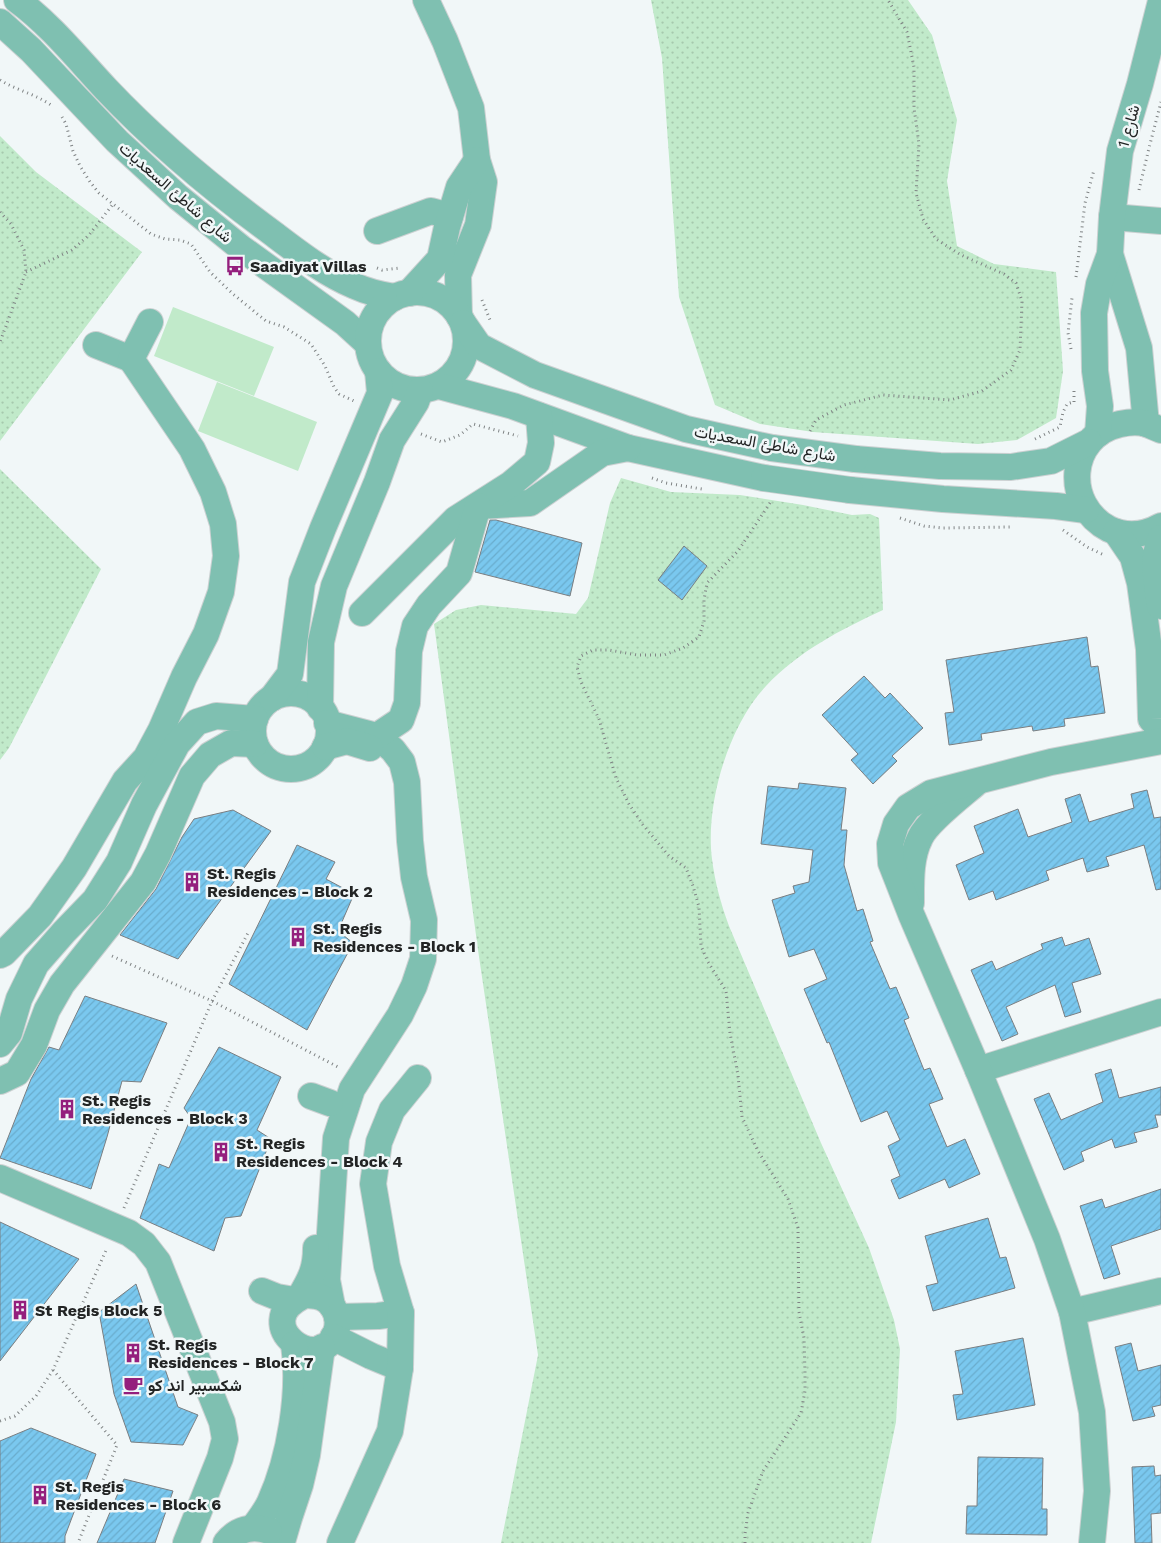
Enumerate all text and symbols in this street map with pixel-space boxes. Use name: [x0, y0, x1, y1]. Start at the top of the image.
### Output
street label: شارع 1: [1113, 102, 1146, 150]
street label: شارع شاطئ السعديات: [114, 138, 236, 248]
bus stop icon: Saadiyat Villas: [224, 255, 246, 277]
place label: Saadiyat Villas: [250, 257, 367, 276]
street label: شارع شاطئ السعديات: [692, 422, 837, 467]
place label: St. Regis Residences - Block 2: [207, 864, 373, 901]
building icon: St. Regis Residences - Block 2: [181, 871, 203, 893]
place label: St. Regis Residences - Block 1: [313, 919, 476, 956]
building icon: St. Regis Residences - Block 1: [287, 926, 309, 948]
place label: St. Regis Residences - Block 3: [82, 1091, 248, 1128]
building icon: St. Regis Residences - Block 3: [56, 1098, 78, 1120]
place label: St. Regis Residences - Block 4: [236, 1134, 403, 1171]
building icon: St. Regis Residences - Block 4: [210, 1141, 232, 1163]
building icon: St Regis Block 5: [9, 1299, 31, 1321]
place label: St Regis Block 5: [35, 1301, 162, 1320]
place label: St. Regis Residences - Block 7: [148, 1335, 314, 1372]
building icon: St. Regis Residences - Block 7: [122, 1342, 144, 1364]
cafe icon: شكسبير اند كو: [122, 1374, 144, 1396]
place label: شكسبير اند كو: [148, 1376, 242, 1396]
place label: St. Regis Residences - Block 6: [55, 1477, 221, 1514]
building icon: St. Regis Residences - Block 6: [29, 1484, 51, 1506]

